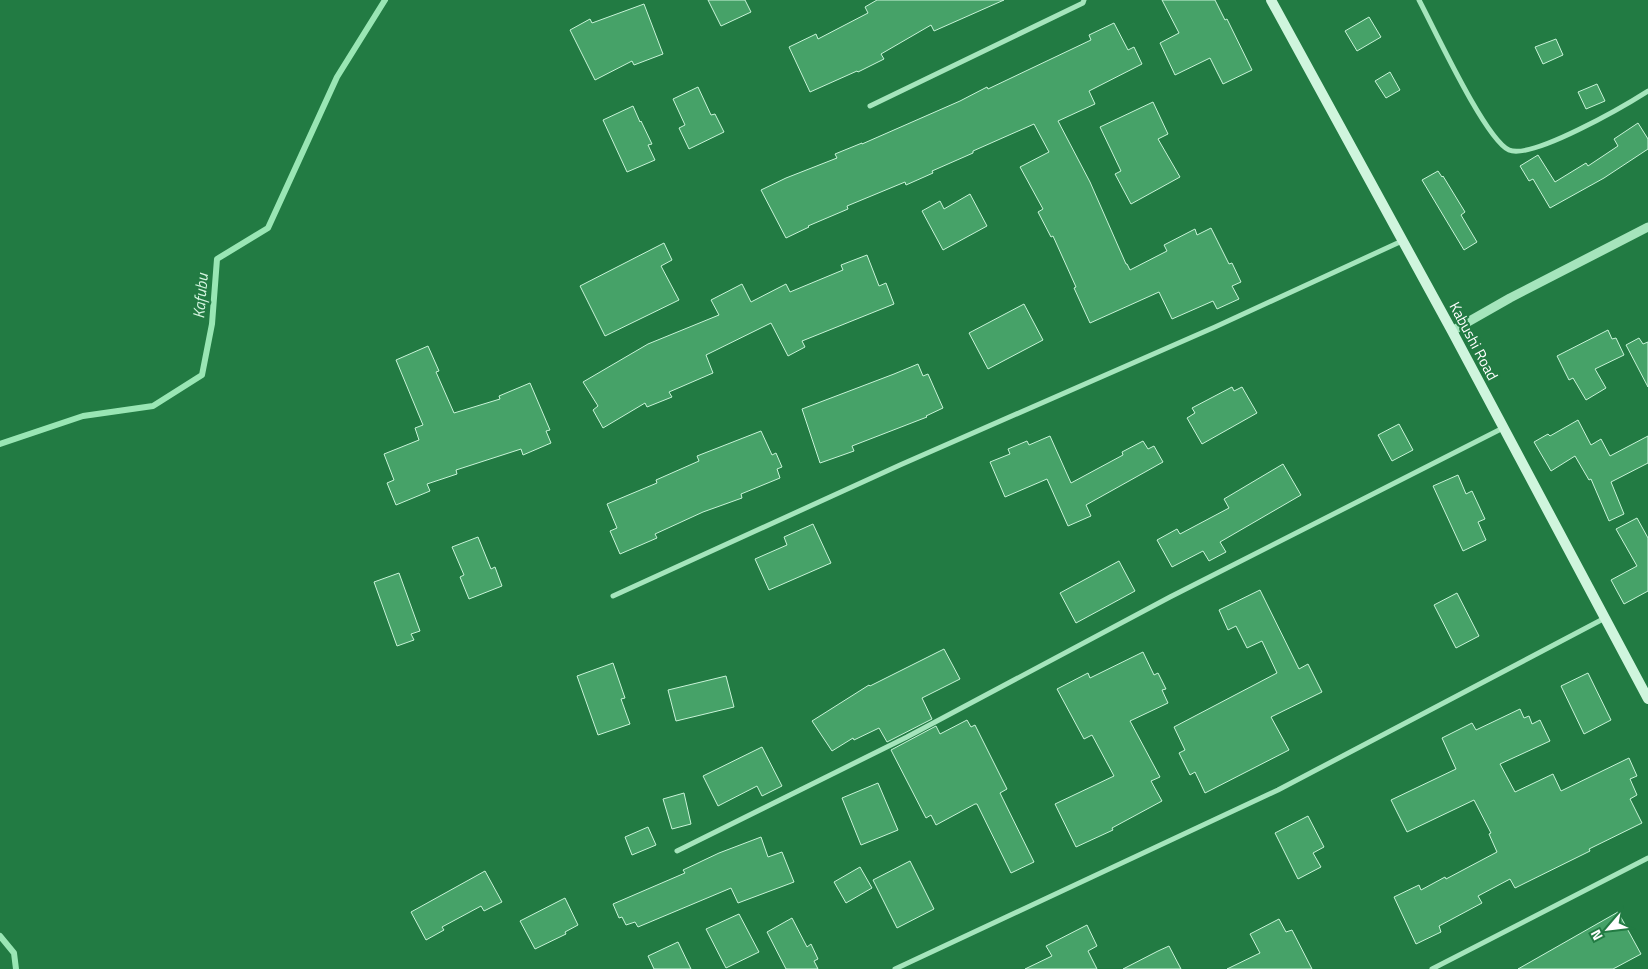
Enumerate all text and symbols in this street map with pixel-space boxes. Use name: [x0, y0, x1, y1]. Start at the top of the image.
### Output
water label: Kafubu: [186, 272, 214, 319]
street label: Kabushi Road: [1444, 298, 1504, 384]
north arrow: [1583, 904, 1633, 954]
text: N: [1585, 926, 1608, 945]

